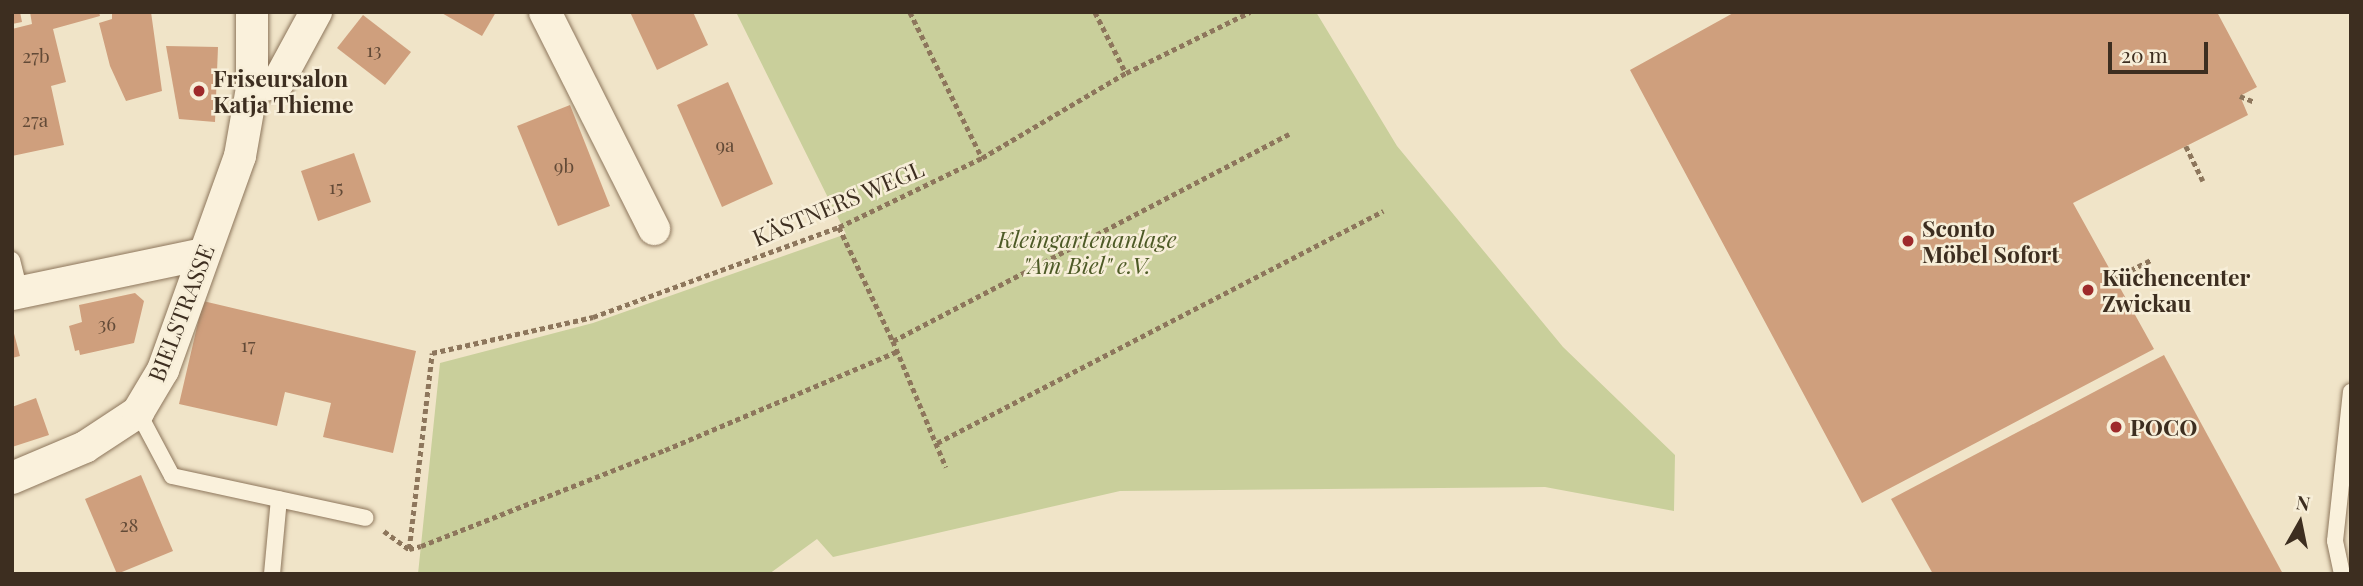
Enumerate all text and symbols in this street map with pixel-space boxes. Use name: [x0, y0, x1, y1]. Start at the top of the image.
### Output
scale bar: [2111, 28, 2211, 72]
house number: 13: [366, 39, 382, 61]
text: 20 m: [2121, 40, 2168, 68]
house number: 27b: [22, 45, 50, 67]
place label: Friseursalon Katja Thieme: [213, 64, 354, 118]
marker: Friseursalon Katja Thieme: [191, 83, 207, 99]
house number: 27a: [22, 109, 48, 131]
house number: 9a: [715, 134, 735, 156]
street label: KÄSTNERS WEGL: [748, 154, 928, 252]
house number: 9b: [554, 155, 574, 177]
house number: 15: [329, 176, 343, 198]
place label: Sconto Möbel Sofort: [1922, 214, 2059, 268]
park label: Kleingartenanlage "Am Biel" e.V.: [997, 225, 1177, 279]
marker: Sconto Möbel Sofort: [1900, 233, 1916, 249]
street label: BIELSTRASSE: [142, 241, 220, 385]
place label: Küchencenter Zwickau: [2102, 263, 2250, 317]
marker: Küchencenter Zwickau: [2080, 282, 2096, 298]
house number: 36: [98, 313, 116, 335]
house number: 17: [241, 334, 255, 356]
place label: POCO: [2130, 413, 2197, 441]
marker: POCO: [2108, 419, 2124, 435]
north arrow: [2265, 488, 2335, 558]
text: N: [2294, 488, 2312, 516]
house number: 28: [120, 514, 138, 536]

